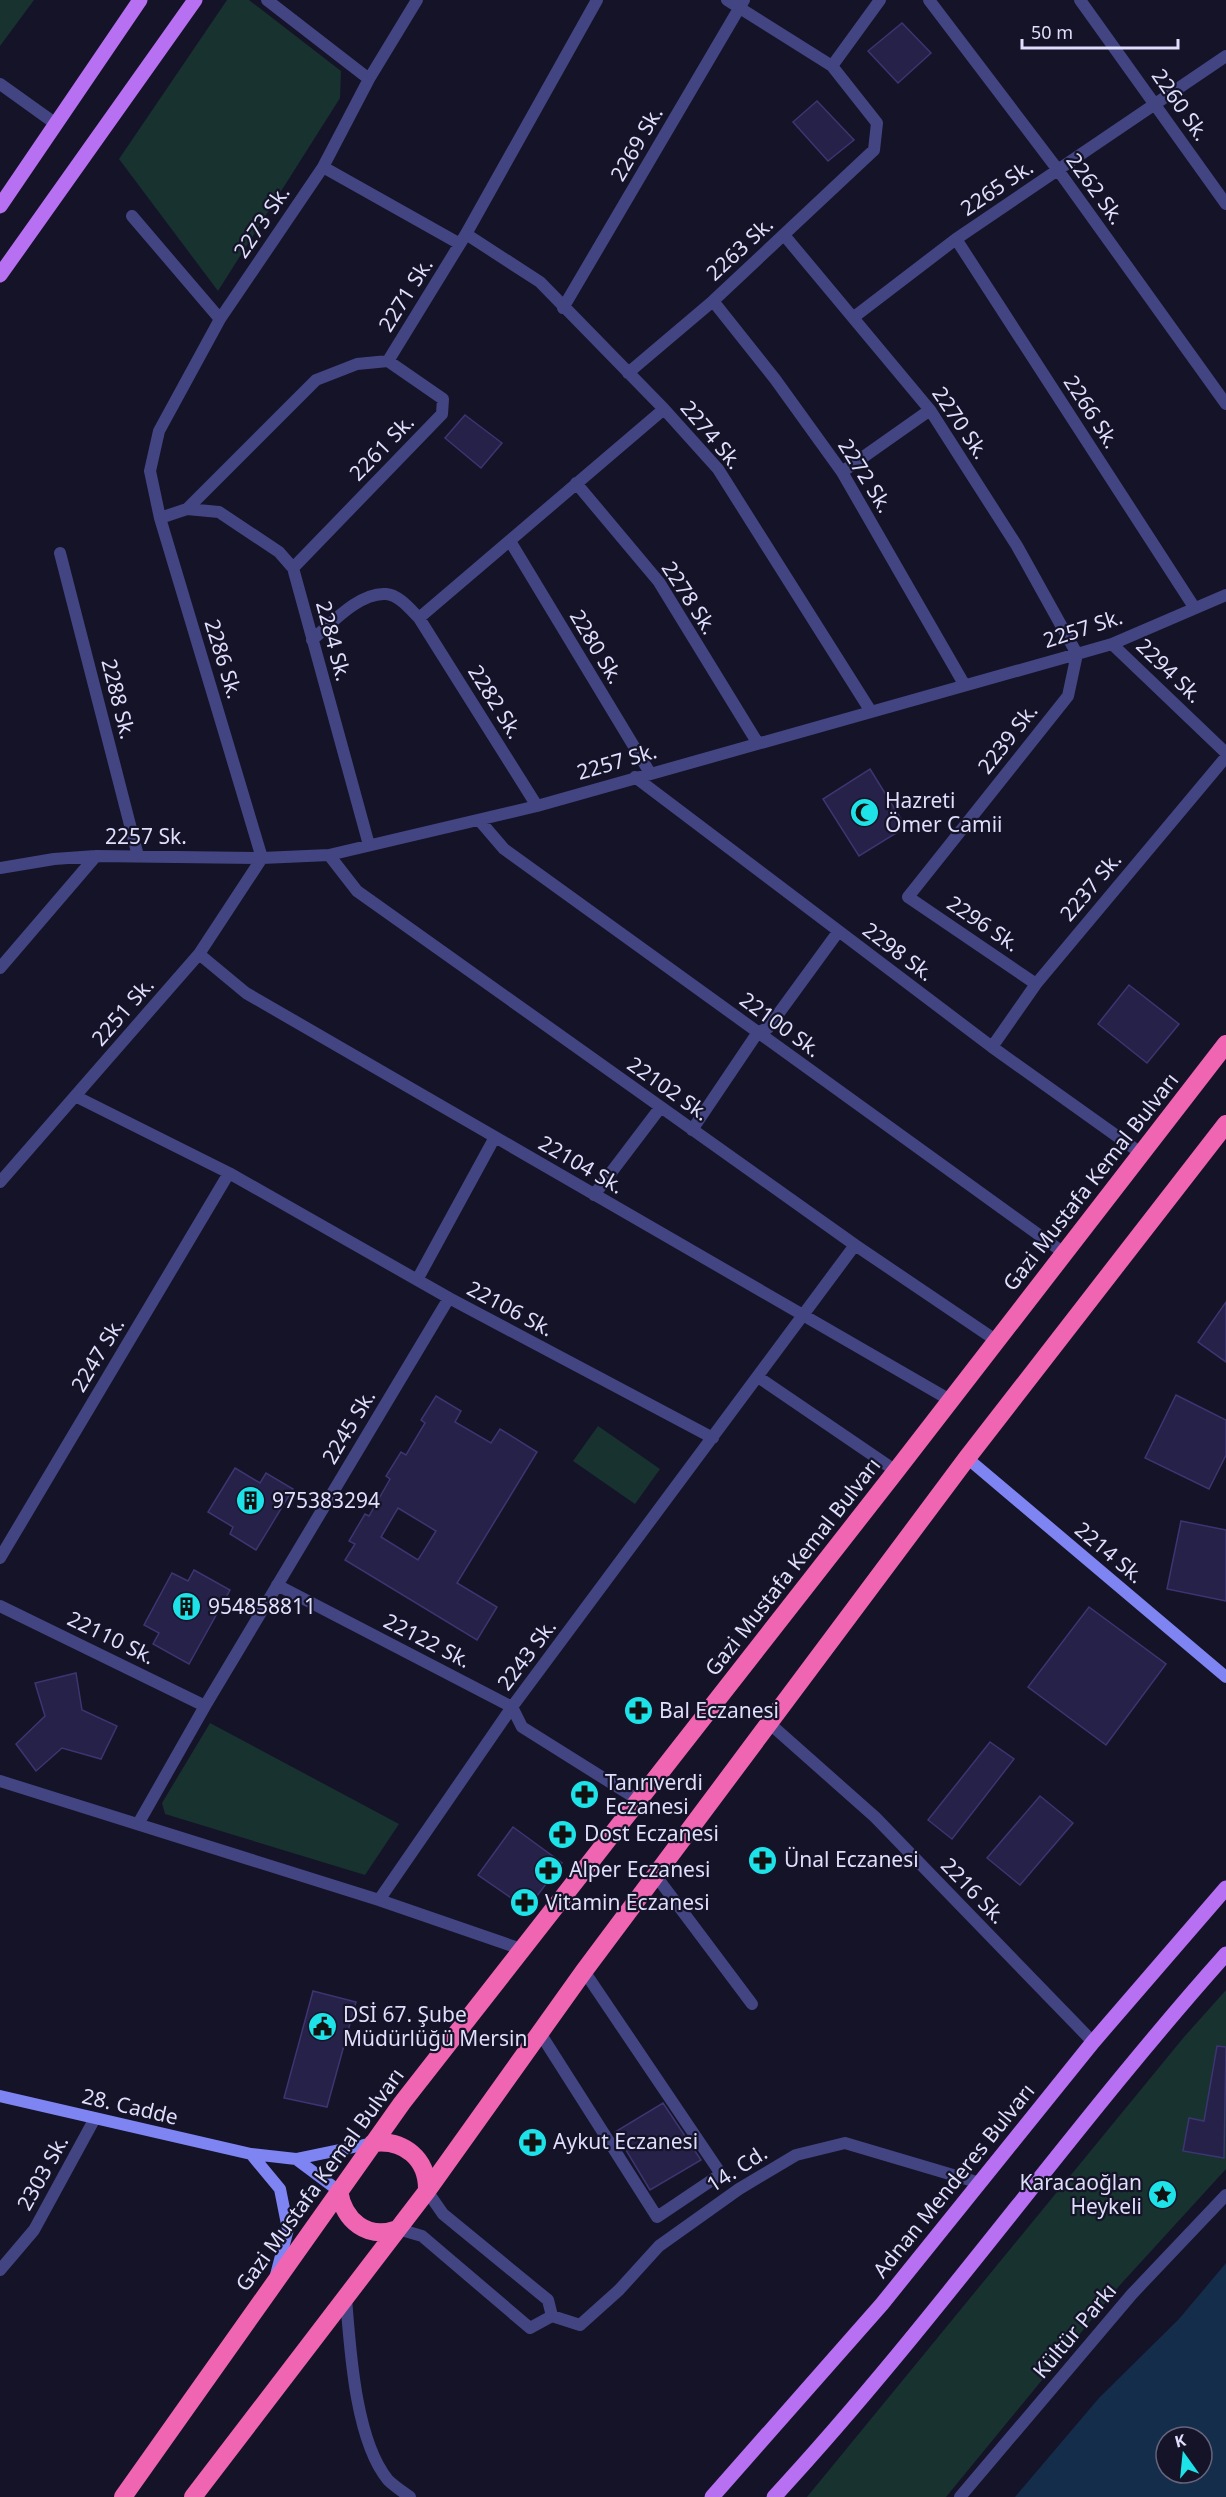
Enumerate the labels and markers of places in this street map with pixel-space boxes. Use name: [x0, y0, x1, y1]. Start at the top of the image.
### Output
place label: Hazreti Ömer Camii: [885, 786, 1003, 838]
mosque icon: Hazreti Ömer Camii: [848, 797, 880, 829]
building icon: 975383294: [235, 1485, 267, 1517]
place label: 975383294: [272, 1486, 380, 1514]
building icon: 954858811: [171, 1591, 203, 1623]
place label: 954858811: [208, 1592, 316, 1620]
pharmacy icon: Bal Eczanesi: [622, 1695, 654, 1727]
place label: Bal Eczanesi: [659, 1696, 779, 1724]
place label: Tanrıverdi Eczanesi: [605, 1768, 703, 1820]
pharmacy icon: Tanrıverdi Eczanesi: [568, 1779, 600, 1811]
pharmacy icon: Dost Eczanesi: [547, 1818, 579, 1850]
place label: Dost Eczanesi: [584, 1819, 719, 1847]
pharmacy icon: Ünal Eczanesi: [747, 1844, 779, 1876]
place label: Ünal Eczanesi: [784, 1845, 919, 1873]
pharmacy icon: Alper Eczanesi: [532, 1854, 564, 1886]
place label: Alper Eczanesi: [569, 1855, 710, 1883]
pharmacy icon: Vitamin Eczanesi: [508, 1887, 540, 1919]
place label: Vitamin Eczanesi: [545, 1888, 710, 1916]
place label: DSİ 67. Şube Müdürlüğü Mersin: [343, 2000, 527, 2052]
public building icon: DSİ 67. Şube Müdürlüğü Mersin: [306, 2011, 338, 2043]
pharmacy icon: Aykut Eczanesi: [516, 2126, 548, 2158]
place label: Aykut Eczanesi: [553, 2127, 698, 2155]
place label: Karacaoğlan Heykeli: [1020, 2168, 1142, 2220]
place icon: Karacaoğlan Heykeli: [1147, 2179, 1179, 2211]

